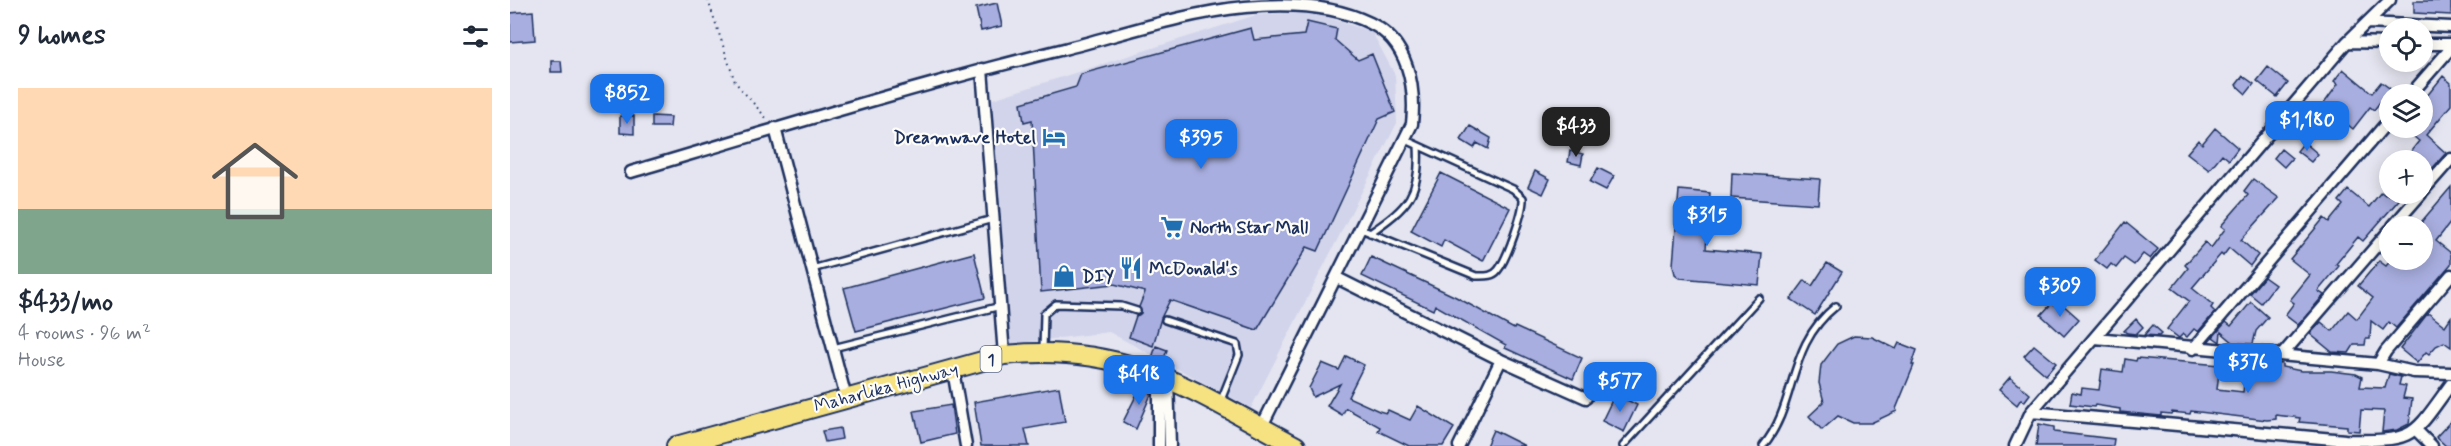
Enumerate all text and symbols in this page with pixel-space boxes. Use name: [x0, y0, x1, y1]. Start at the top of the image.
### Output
map controls: [2379, 18, 2433, 270]
button: locate: [2379, 18, 2433, 72]
text: 9 homes: [18, 19, 106, 53]
icon: filters: [459, 20, 492, 53]
pin: $852: [591, 74, 663, 125]
text: $852: [604, 80, 650, 107]
button: layers: [2379, 84, 2433, 138]
pin: $1,180: [2258, 101, 2356, 152]
pin: $433: [1540, 107, 1612, 158]
text: $1,180: [2279, 107, 2335, 134]
text: $433: [1556, 113, 1596, 140]
pin: $395: [1165, 119, 1237, 170]
hotel icon: Dreamwave Hotel: [1041, 124, 1067, 150]
text: $395: [1179, 125, 1223, 152]
place label: Dreamwave Hotel: [893, 126, 1037, 150]
icon: home: [201, 127, 309, 235]
button: +: [2379, 150, 2433, 204]
pin: $315: [1671, 196, 1743, 247]
text: $315: [1687, 202, 1727, 229]
supermarket icon: North Star Mall: [1159, 214, 1185, 240]
place label: North Star Mall: [1190, 216, 1308, 240]
button: −: [2379, 216, 2433, 270]
restaurant icon: McDonald's: [1118, 255, 1144, 281]
place label: McDonald's: [1149, 257, 1237, 281]
shop icon: DIY: [1051, 263, 1077, 289]
place label: DIY: [1082, 265, 1114, 289]
pin: $309: [2024, 267, 2096, 318]
text: $309: [2039, 273, 2081, 300]
text: $433/mo: [18, 286, 113, 320]
text: 4 rooms · 96 m²: [18, 320, 151, 347]
pin: $376: [2212, 343, 2284, 394]
road number: 1: [980, 346, 1002, 372]
text: House: [18, 347, 65, 374]
text: $376: [2228, 349, 2268, 376]
pin: $418: [1103, 355, 1175, 406]
street label: Maharlika Highway: [811, 357, 961, 420]
text: $418: [1118, 361, 1160, 388]
pin: $577: [1584, 362, 1656, 413]
text: $577: [1598, 368, 1643, 395]

